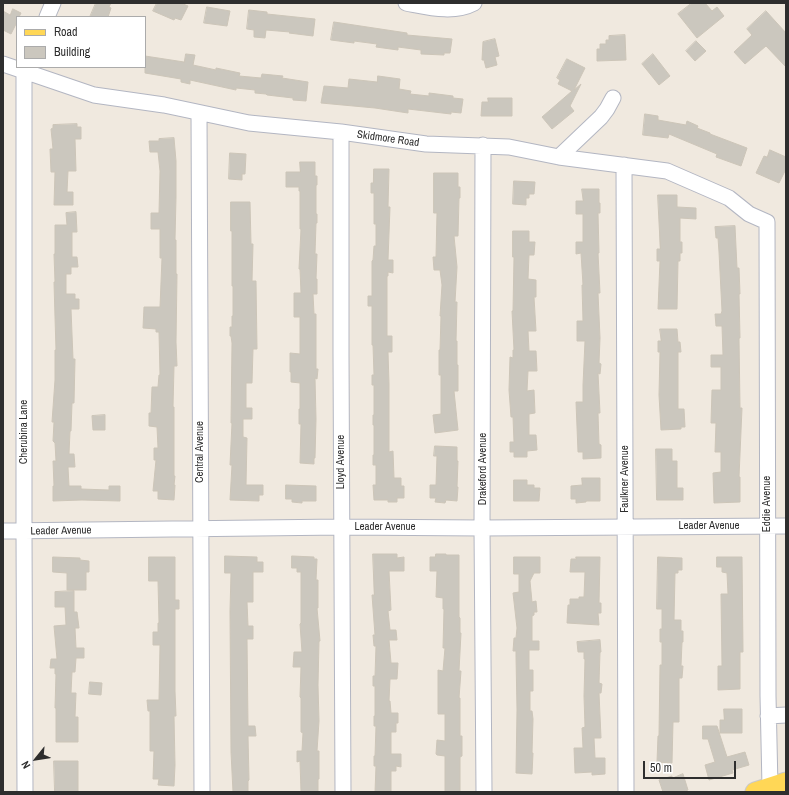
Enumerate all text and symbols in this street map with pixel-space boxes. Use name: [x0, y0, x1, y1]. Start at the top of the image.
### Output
legend: [16, 16, 146, 68]
text: Road: [54, 24, 78, 40]
text: Building: [54, 44, 90, 60]
street label: Skidmore Road: [356, 128, 420, 150]
street label: Cherubina Lane: [17, 400, 31, 464]
street label: Central Avenue: [193, 421, 207, 483]
street label: Drakeford Avenue: [476, 433, 490, 505]
street label: Lloyd Avenue: [334, 435, 348, 489]
street label: Faulkner Avenue: [618, 445, 632, 513]
street label: Eddie Avenue: [760, 476, 774, 532]
street label: Leader Avenue: [678, 519, 740, 533]
street label: Leader Avenue: [354, 520, 416, 534]
street label: Leader Avenue: [30, 524, 92, 538]
north arrow: [16, 739, 56, 779]
scale bar: [645, 753, 738, 779]
text: N: [18, 759, 33, 771]
text: 50 m: [650, 760, 672, 776]

